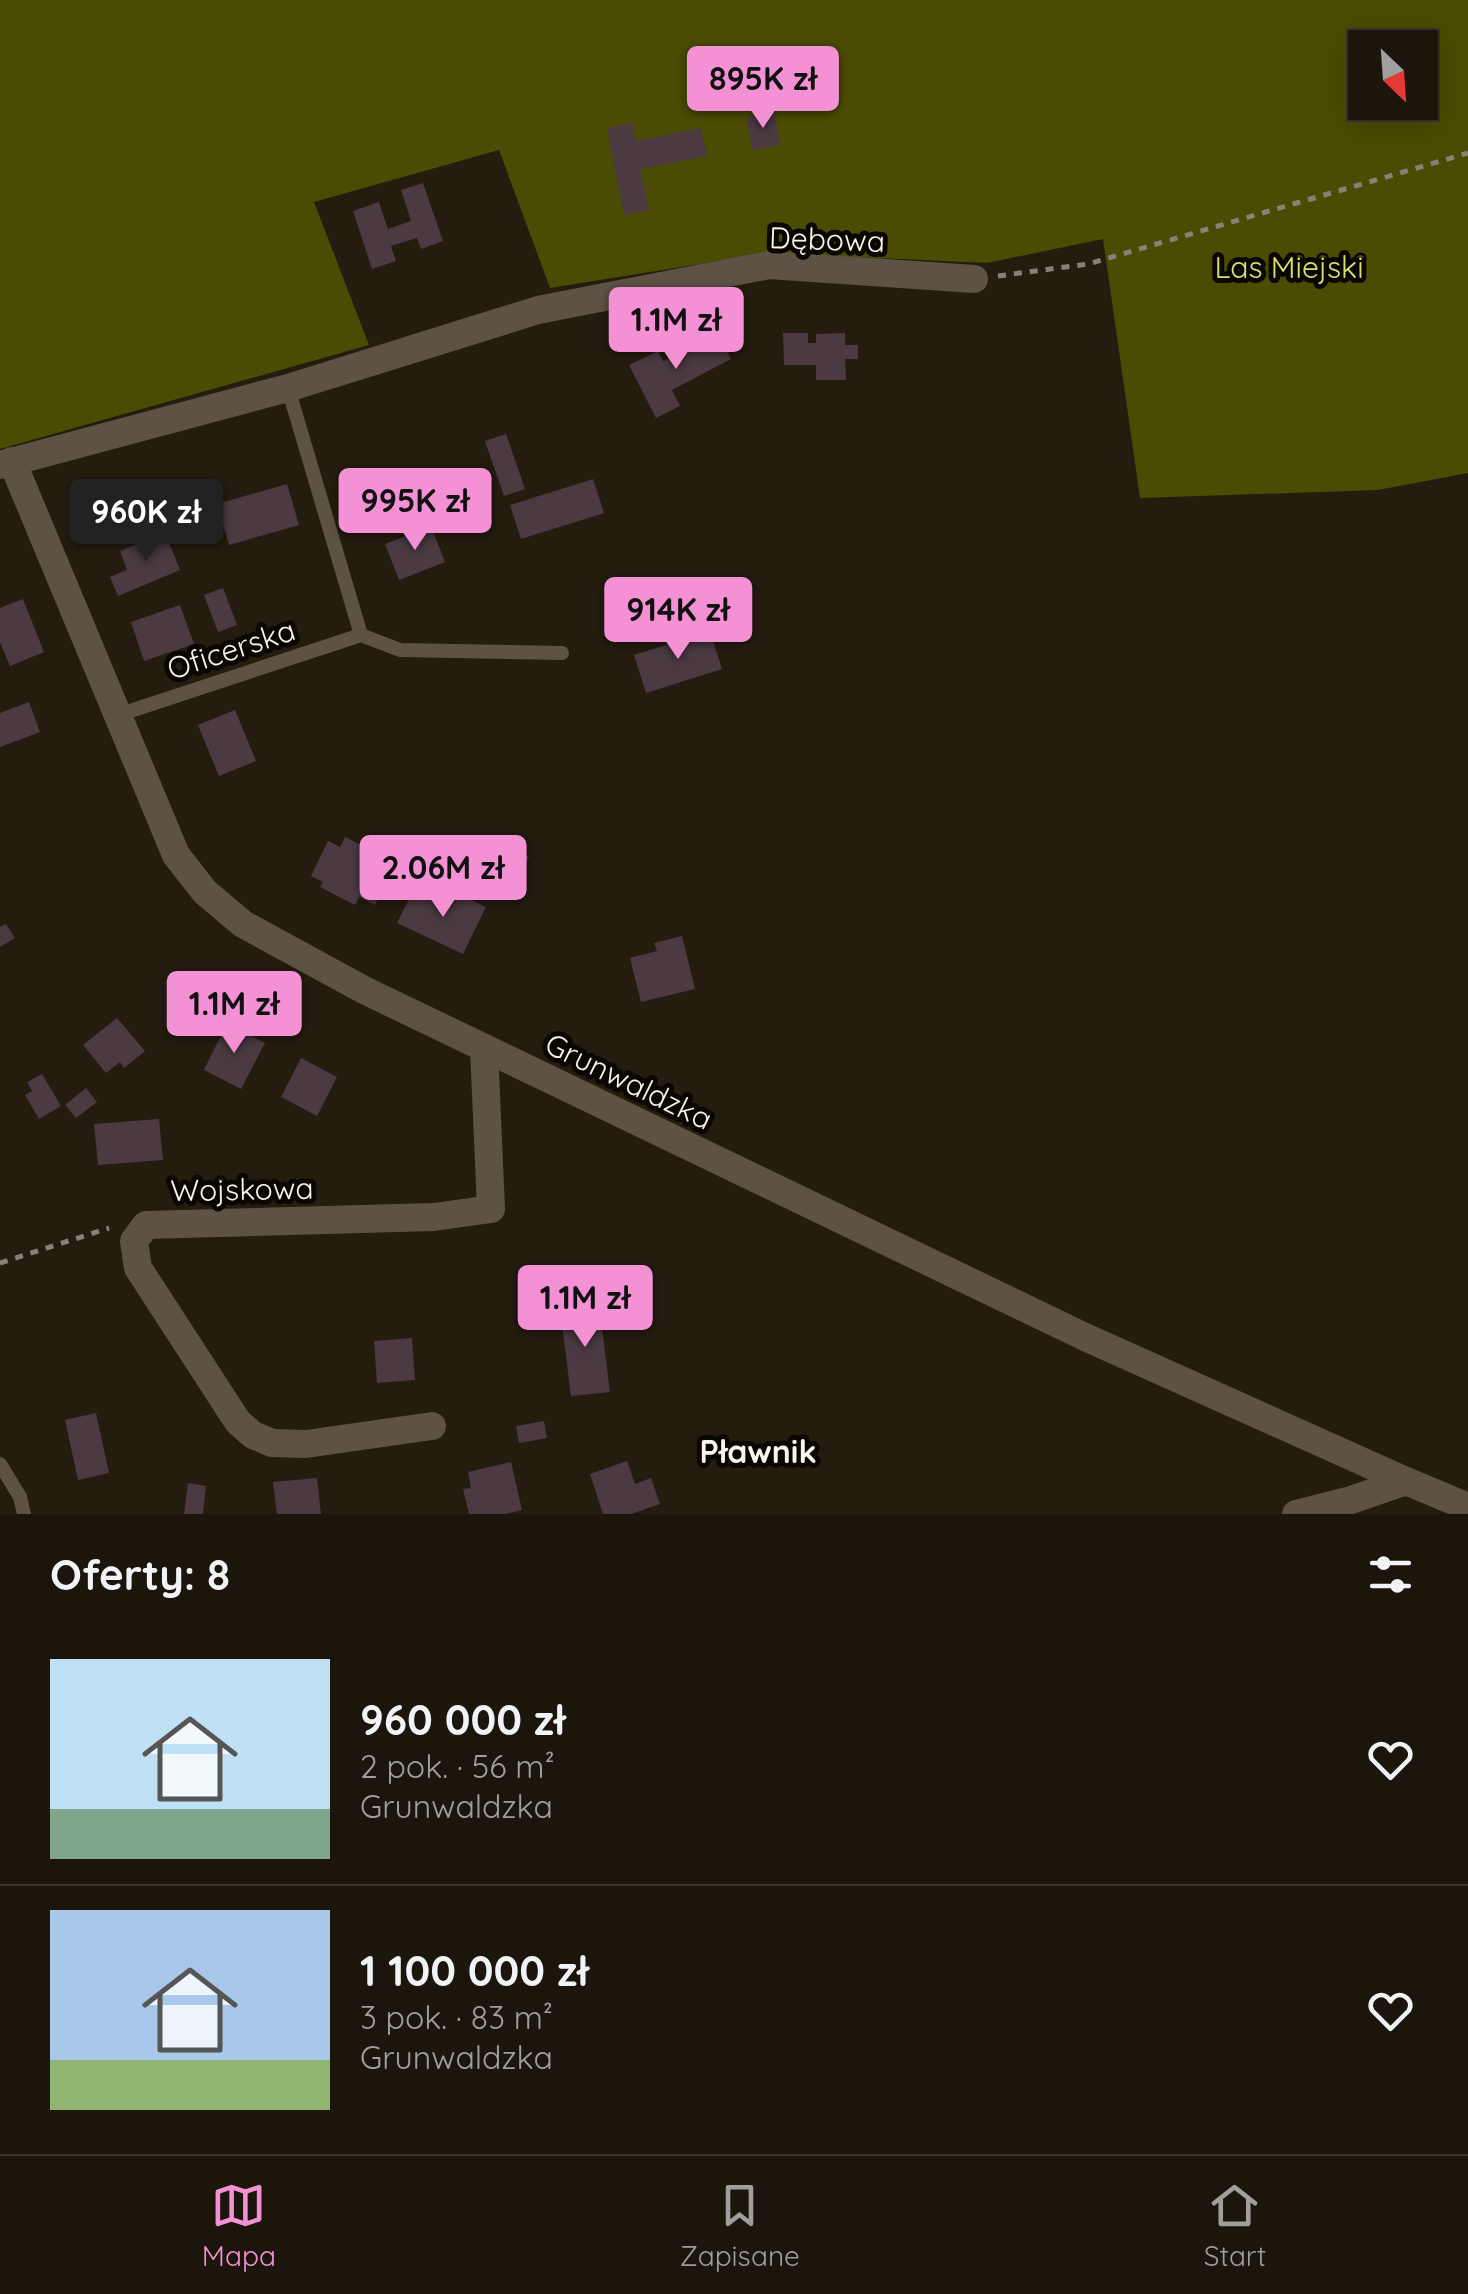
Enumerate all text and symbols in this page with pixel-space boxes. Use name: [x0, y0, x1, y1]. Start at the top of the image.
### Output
north arrow: [1348, 30, 1438, 120]
map controls: [1348, 30, 1438, 120]
pin: 895K zł: [671, 46, 855, 131]
text: 895K zł: [709, 58, 817, 98]
street label: Dębowa: [768, 218, 886, 260]
park label: Las Miejski: [1214, 248, 1364, 286]
pin: 1.1M zł: [584, 287, 768, 372]
text: 1.1M zł: [631, 299, 721, 339]
pin: 995K zł: [323, 468, 507, 553]
pin: 960K zł: [54, 479, 238, 564]
text: 995K zł: [361, 480, 469, 520]
text: 960K zł: [91, 491, 201, 531]
pin: 914K zł: [586, 577, 770, 662]
text: 914K zł: [626, 589, 730, 629]
street label: Oficerska: [162, 610, 300, 688]
pin: 2.06M zł: [340, 835, 546, 920]
text: 2.06M zł: [382, 847, 504, 887]
pin: 1.1M zł: [142, 971, 326, 1056]
text: 1.1M zł: [189, 983, 279, 1023]
street label: Grunwaldzka: [539, 1024, 719, 1138]
street label: Wojskowa: [170, 1169, 314, 1209]
pin: 1.1M zł: [493, 1265, 677, 1350]
text: 1.1M zł: [540, 1277, 630, 1317]
district label: Pławnik: [699, 1431, 817, 1471]
icon: filters: [1363, 1547, 1418, 1602]
text: Oferty: 8: [50, 1548, 230, 1601]
text: 960 000 zł: [360, 1693, 565, 1746]
icon: home: [130, 1699, 250, 1819]
icon: heart: [1363, 1732, 1418, 1787]
text: 2 pok. · 56 m²: [360, 1746, 555, 1786]
text: Grunwaldzka: [360, 1786, 553, 1826]
text: 1 100 000 zł: [360, 1944, 589, 1997]
icon: home: [130, 1950, 250, 2070]
icon: heart: [1363, 1983, 1418, 2038]
text: 3 pok. · 83 m²: [360, 1997, 553, 2037]
text: Grunwaldzka: [360, 2037, 553, 2077]
tab: Mapa: [202, 2178, 276, 2273]
tab: Zapisane: [680, 2178, 800, 2273]
tab: Start: [1204, 2178, 1266, 2273]

